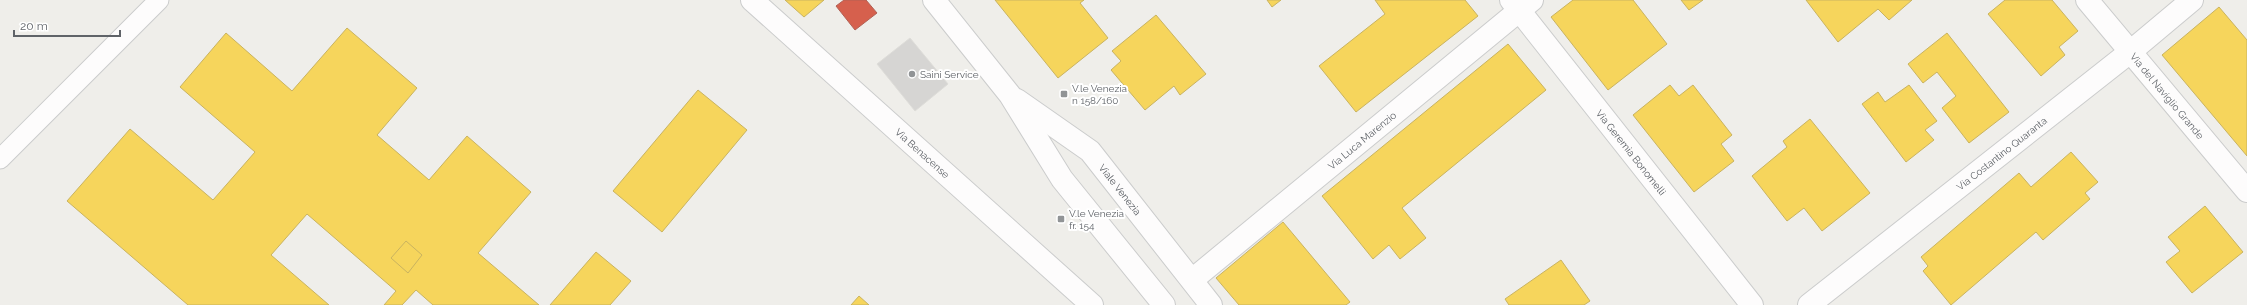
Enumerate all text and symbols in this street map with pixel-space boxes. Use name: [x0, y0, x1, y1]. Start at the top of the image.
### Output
scale bar: [14, 12, 120, 38]
text: 20 m: [20, 19, 48, 33]
street label: Via del Naviglio Grande: [2128, 51, 2206, 141]
marker: Saini Service: [907, 69, 917, 79]
place label: Saini Service: [920, 69, 979, 80]
place label: V.le Venezia n 158/160: [1072, 83, 1127, 106]
marker: V.le Venezia n 158/160: [1059, 89, 1069, 99]
street label: Via Geremia Bonomelli: [1594, 107, 1668, 197]
street label: Via Luca Marenzio: [1326, 109, 1398, 171]
street label: Via Costantino Quaranta: [1954, 114, 2049, 192]
street label: Via Benacense: [893, 126, 952, 180]
street label: Viale Venezia: [1097, 162, 1144, 217]
place label: V.le Venezia fr. 154: [1069, 208, 1124, 231]
marker: V.le Venezia fr. 154: [1056, 214, 1066, 224]

